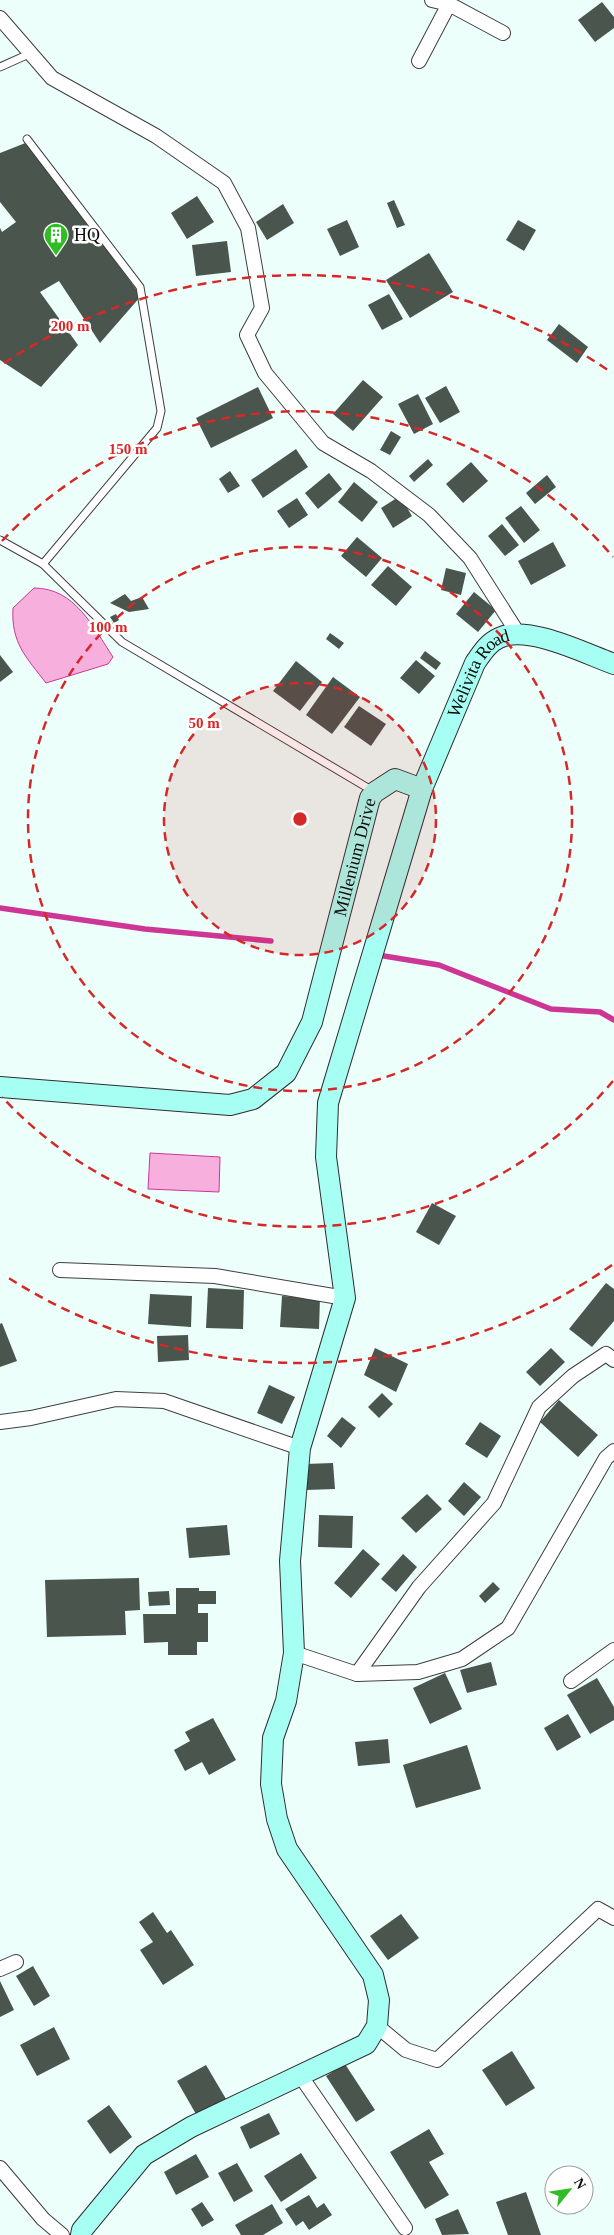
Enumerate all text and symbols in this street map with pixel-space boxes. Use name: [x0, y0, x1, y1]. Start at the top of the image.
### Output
building icon: HQ: [43, 222, 69, 256]
place label: HQ: [74, 225, 100, 245]
text: 200 m: [51, 318, 90, 334]
text: 150 m: [109, 441, 148, 457]
text: 100 m: [89, 619, 128, 635]
street label: Welivita Road: [443, 625, 511, 720]
text: 50 m: [188, 715, 220, 731]
street label: Millenium Drive: [330, 796, 380, 919]
centre of rings: [291, 810, 309, 828]
north arrow: [544, 2165, 594, 2215]
text: N: [571, 2176, 589, 2192]

